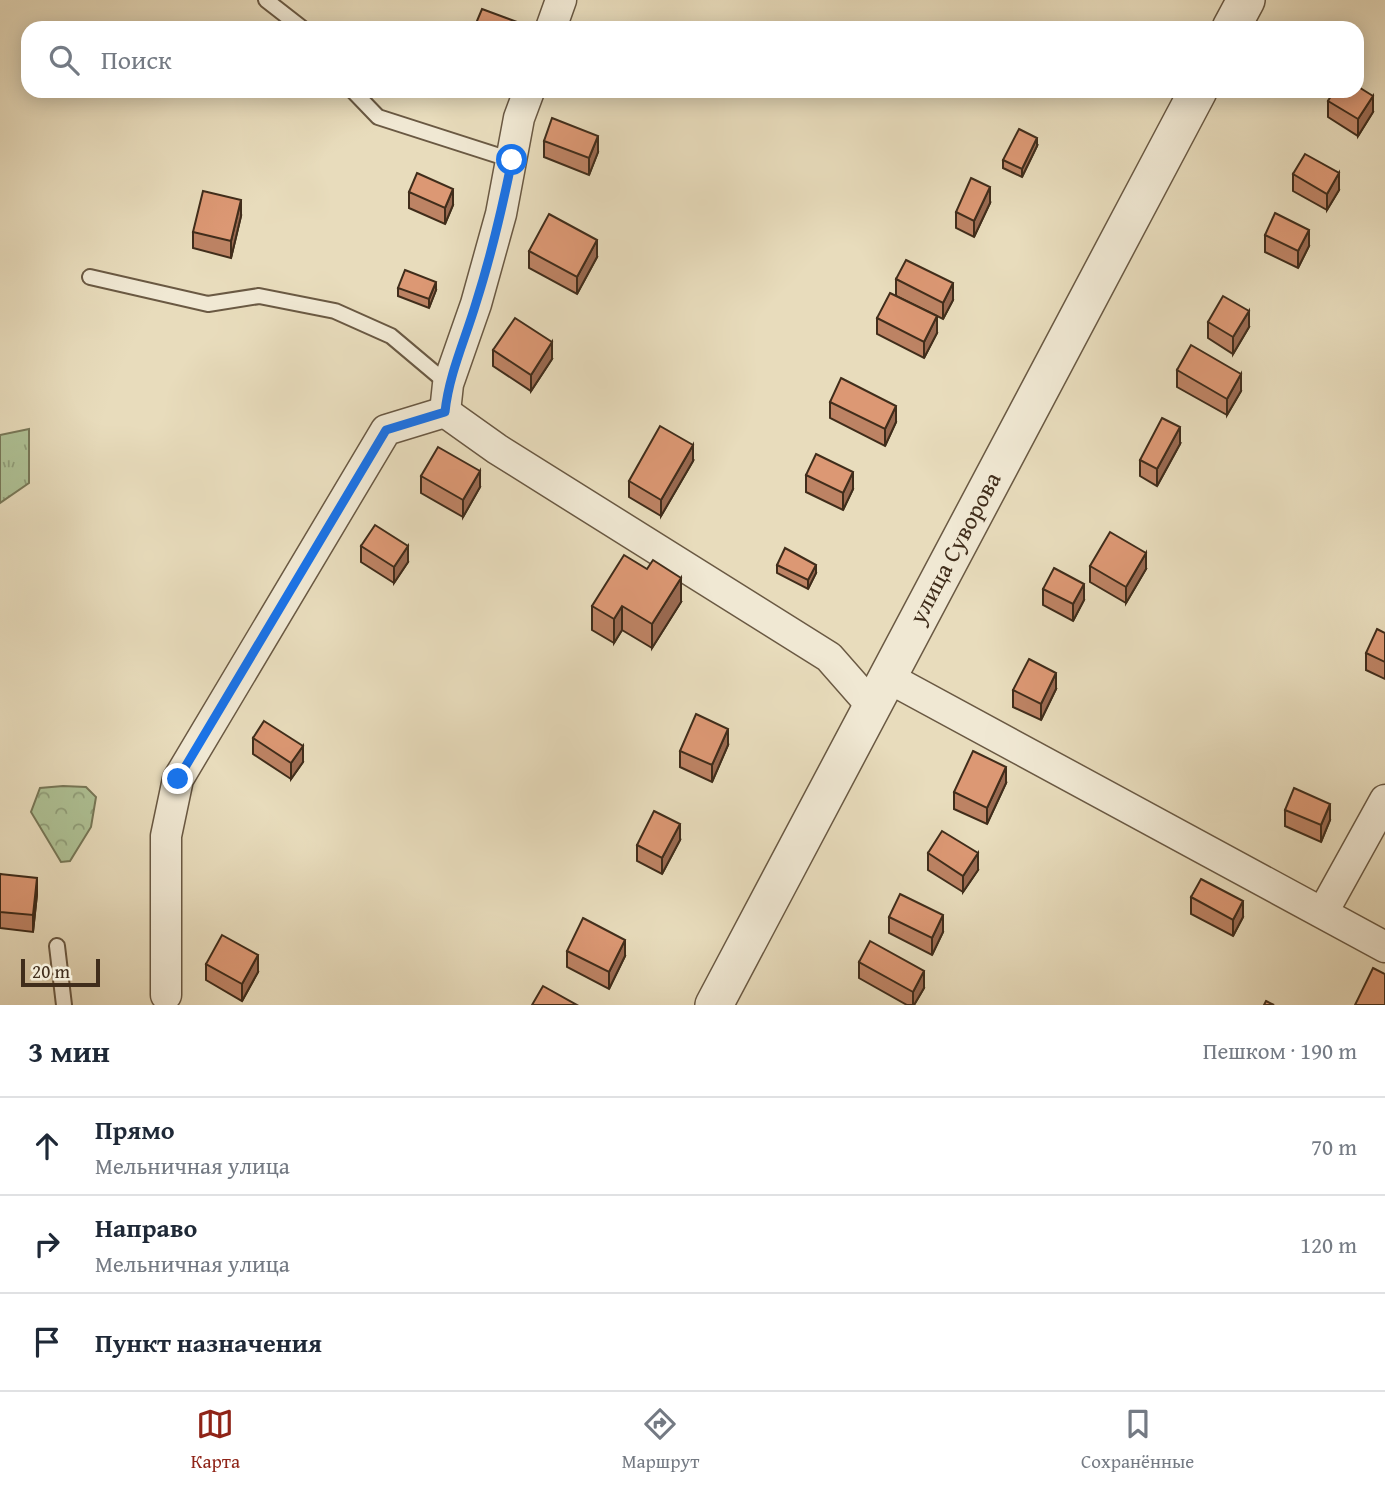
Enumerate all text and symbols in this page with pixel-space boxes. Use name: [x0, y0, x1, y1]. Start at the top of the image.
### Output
search box: [21, 21, 1364, 98]
text: Поиск: [101, 40, 172, 79]
icon: search: [45, 41, 83, 79]
route start: [496, 144, 527, 175]
street label: улица Суворова: [899, 465, 1010, 631]
route end: [162, 763, 193, 794]
scale bar: [21, 956, 100, 988]
text: 20 m: [32, 957, 70, 985]
text: 3 мин: [28, 1029, 110, 1073]
text: Пешком · 190 m: [1203, 1034, 1357, 1067]
text: Прямо: [95, 1110, 175, 1149]
icon: ahead: [28, 1127, 66, 1165]
text: 70 m: [1311, 1130, 1357, 1163]
text: Мельничная улица: [95, 1149, 290, 1182]
text: Направо: [95, 1208, 197, 1247]
icon: right: [28, 1225, 66, 1263]
text: 120 m: [1300, 1228, 1357, 1261]
text: Мельничная улица: [95, 1247, 290, 1280]
icon: arrive: [28, 1323, 66, 1361]
text: Пункт назначения: [95, 1323, 322, 1362]
tab: Карта: [191, 1405, 240, 1475]
tab: Маршрут: [622, 1405, 699, 1475]
tab: Сохранённые: [1081, 1405, 1194, 1475]

